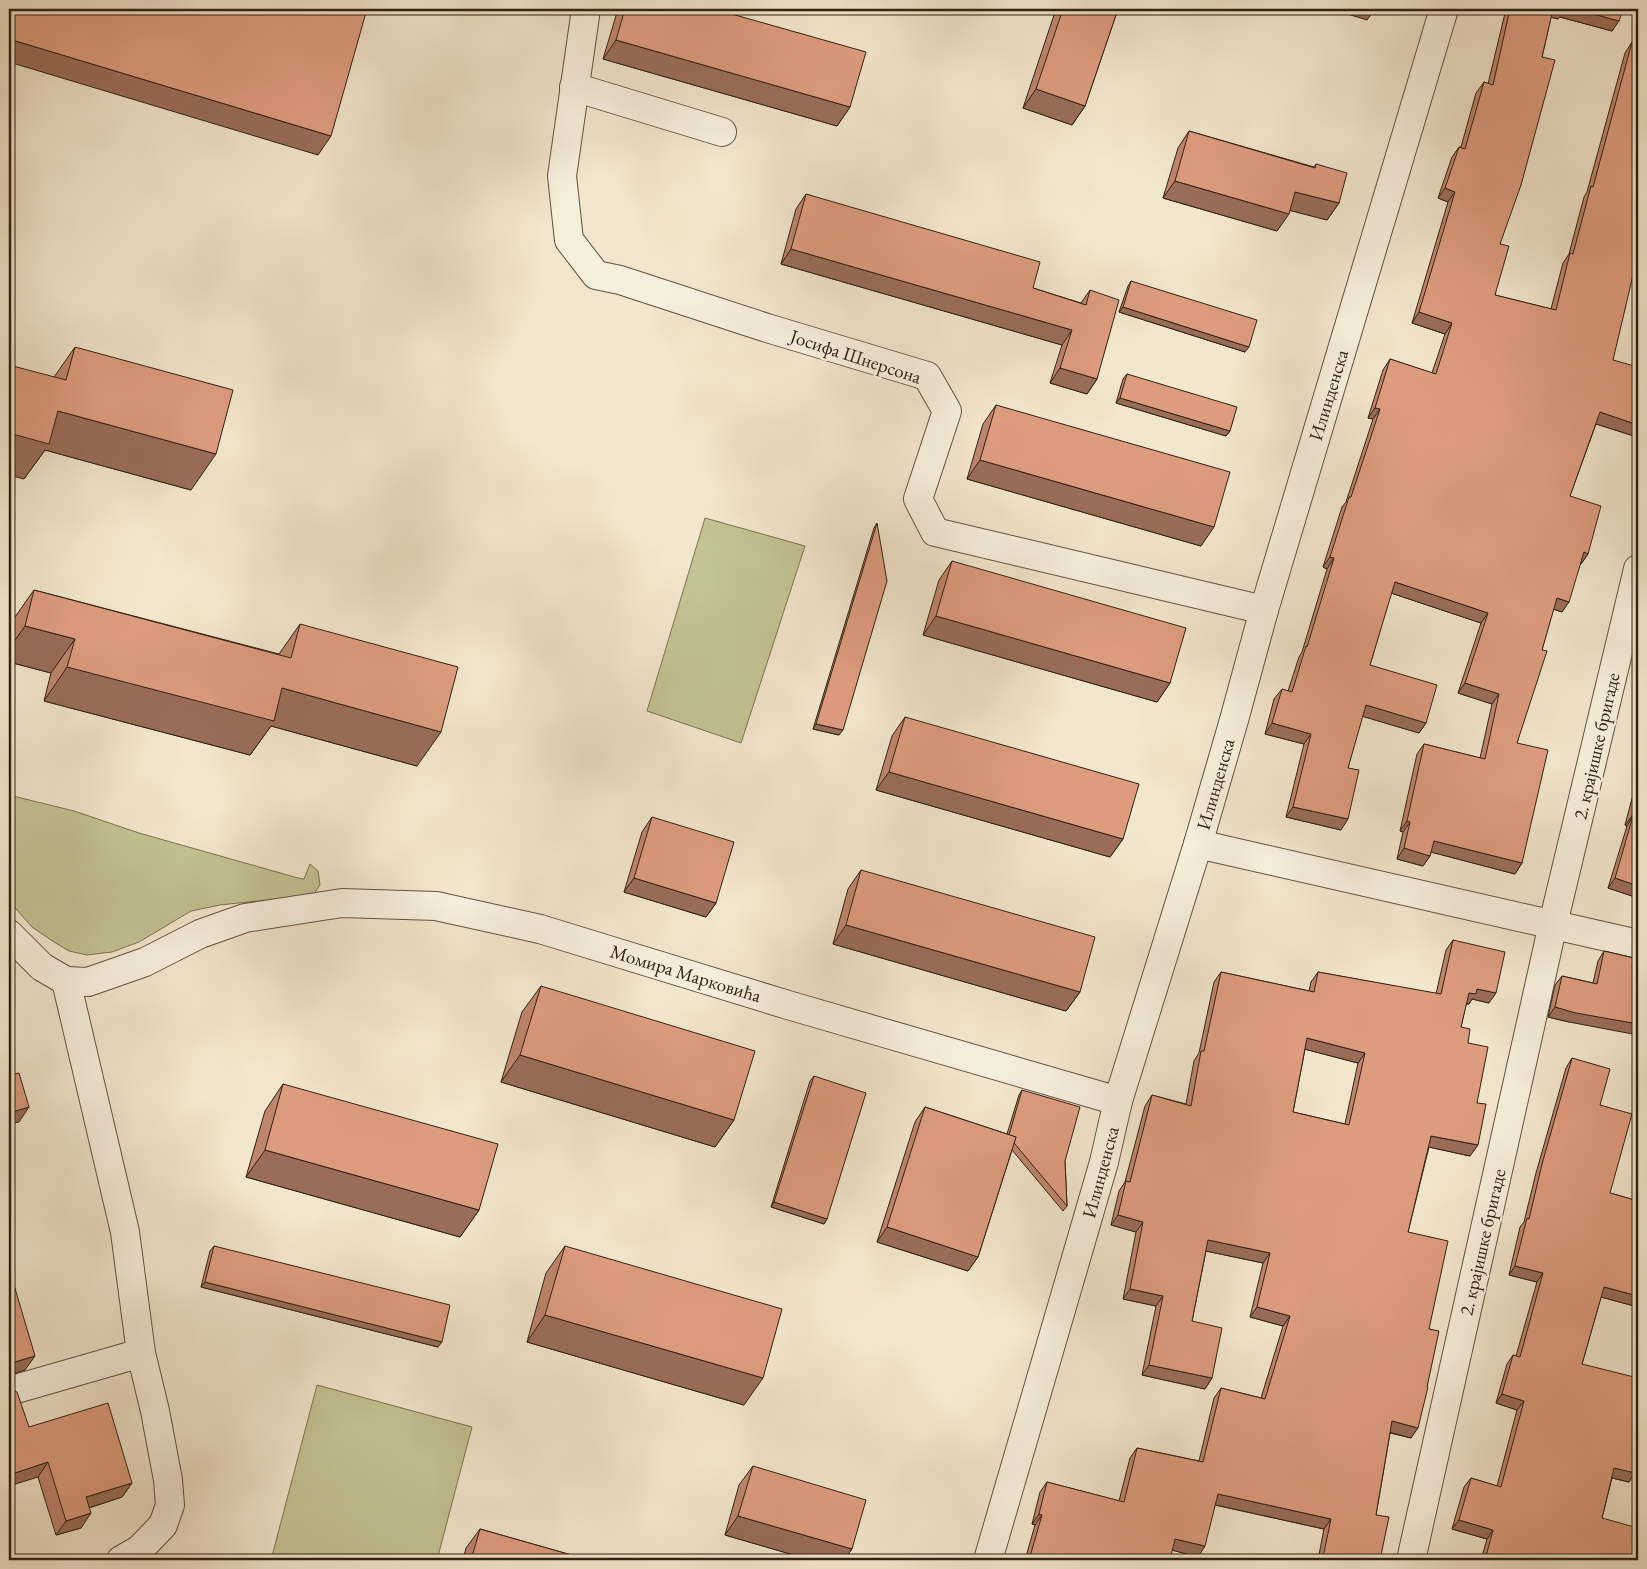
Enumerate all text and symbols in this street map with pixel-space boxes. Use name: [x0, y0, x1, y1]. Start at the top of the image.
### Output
street label: Јосифа Шнерсона: [785, 323, 925, 390]
street label: Илинденска: [1303, 346, 1354, 444]
street label: 2. крајишке бригаде: [1567, 670, 1626, 822]
street label: Илинденска: [1190, 735, 1241, 833]
street label: Момира Марковића: [607, 939, 765, 1008]
street label: Илинденска: [1076, 1123, 1125, 1221]
street label: 2. крајишке бригаде: [1453, 1166, 1512, 1318]

